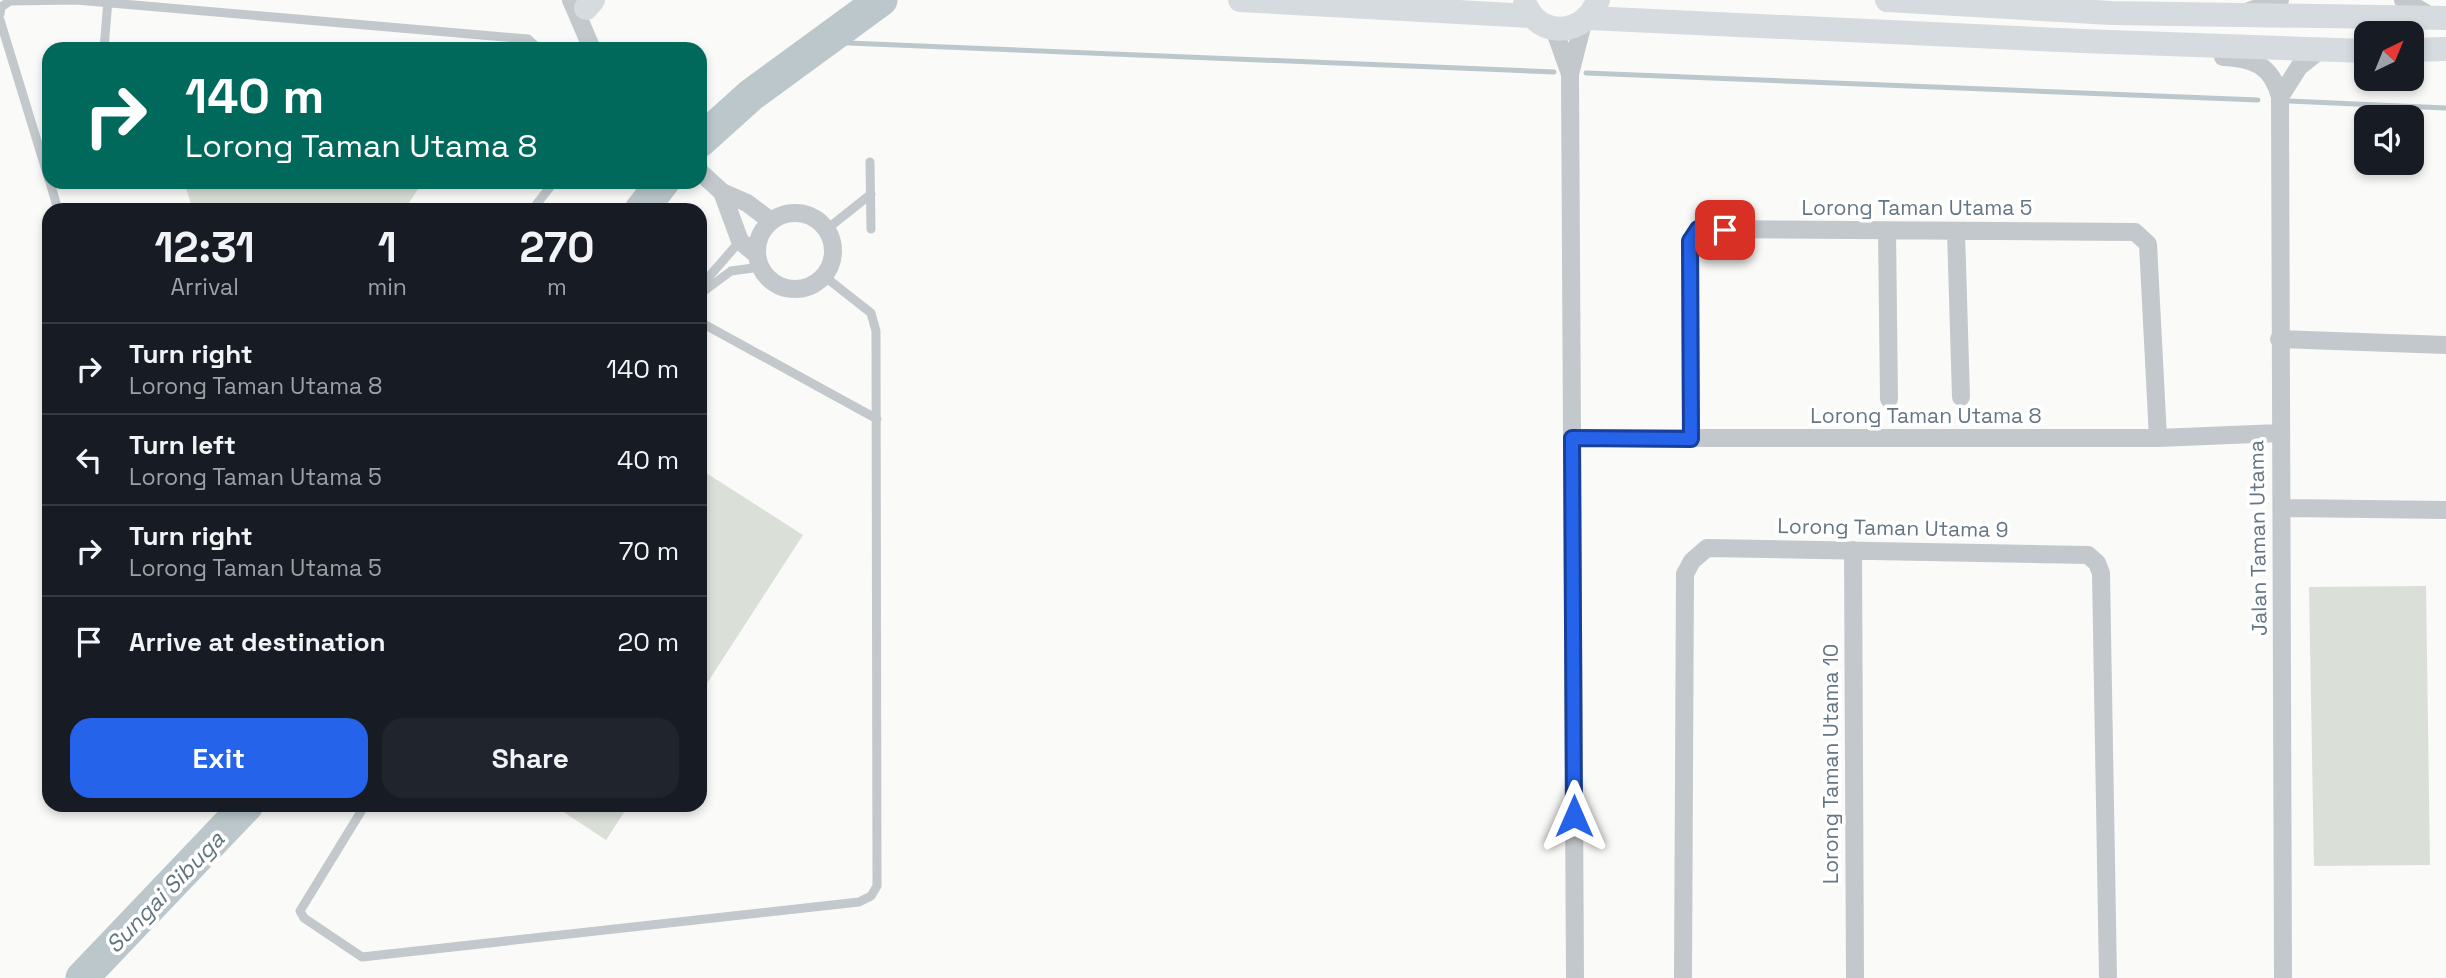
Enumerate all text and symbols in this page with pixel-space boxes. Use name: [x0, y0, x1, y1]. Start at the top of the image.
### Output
north arrow: [2354, 21, 2424, 91]
map controls: [2354, 21, 2424, 175]
text: 140 m: [185, 65, 324, 127]
icon: right: [70, 70, 161, 161]
button: sound: [2354, 105, 2424, 175]
text: Lorong Taman Utama 8: [185, 126, 538, 166]
street label: Lorong Taman Utama 5: [1802, 194, 2032, 221]
pin: [1695, 200, 1755, 260]
icon: arrive: [1706, 211, 1744, 249]
text: 12:31: [155, 221, 255, 274]
text: 1: [378, 221, 397, 274]
text: 270: [520, 221, 594, 274]
text: Arrival: [171, 272, 239, 302]
text: min: [367, 272, 407, 302]
text: m: [547, 272, 567, 302]
text: Turn right: [129, 337, 253, 371]
icon: right: [70, 350, 108, 388]
text: 140 m: [606, 352, 679, 386]
text: Lorong Taman Utama 8: [129, 371, 382, 401]
street label: Lorong Taman Utama 8: [1810, 402, 2042, 429]
text: Turn left: [129, 428, 236, 462]
street label: Jalan Taman Utama: [2242, 440, 2273, 636]
icon: left: [70, 441, 108, 479]
text: 40 m: [617, 443, 679, 477]
text: Lorong Taman Utama 5: [129, 462, 382, 492]
street label: Lorong Taman Utama 9: [1777, 512, 2009, 543]
text: Turn right: [129, 519, 253, 553]
icon: right: [70, 532, 108, 570]
text: 70 m: [619, 534, 679, 568]
text: Lorong Taman Utama 5: [129, 553, 382, 583]
icon: arrive: [70, 623, 108, 661]
text: Arrive at destination: [129, 625, 386, 659]
text: 20 m: [618, 625, 679, 659]
street label: Lorong Taman Utama 10: [1817, 644, 1844, 884]
button: Exit: [70, 718, 368, 798]
button: Share: [382, 718, 679, 798]
position arrow: [1537, 779, 1611, 853]
water label: Sungai Sibuga: [99, 824, 231, 959]

